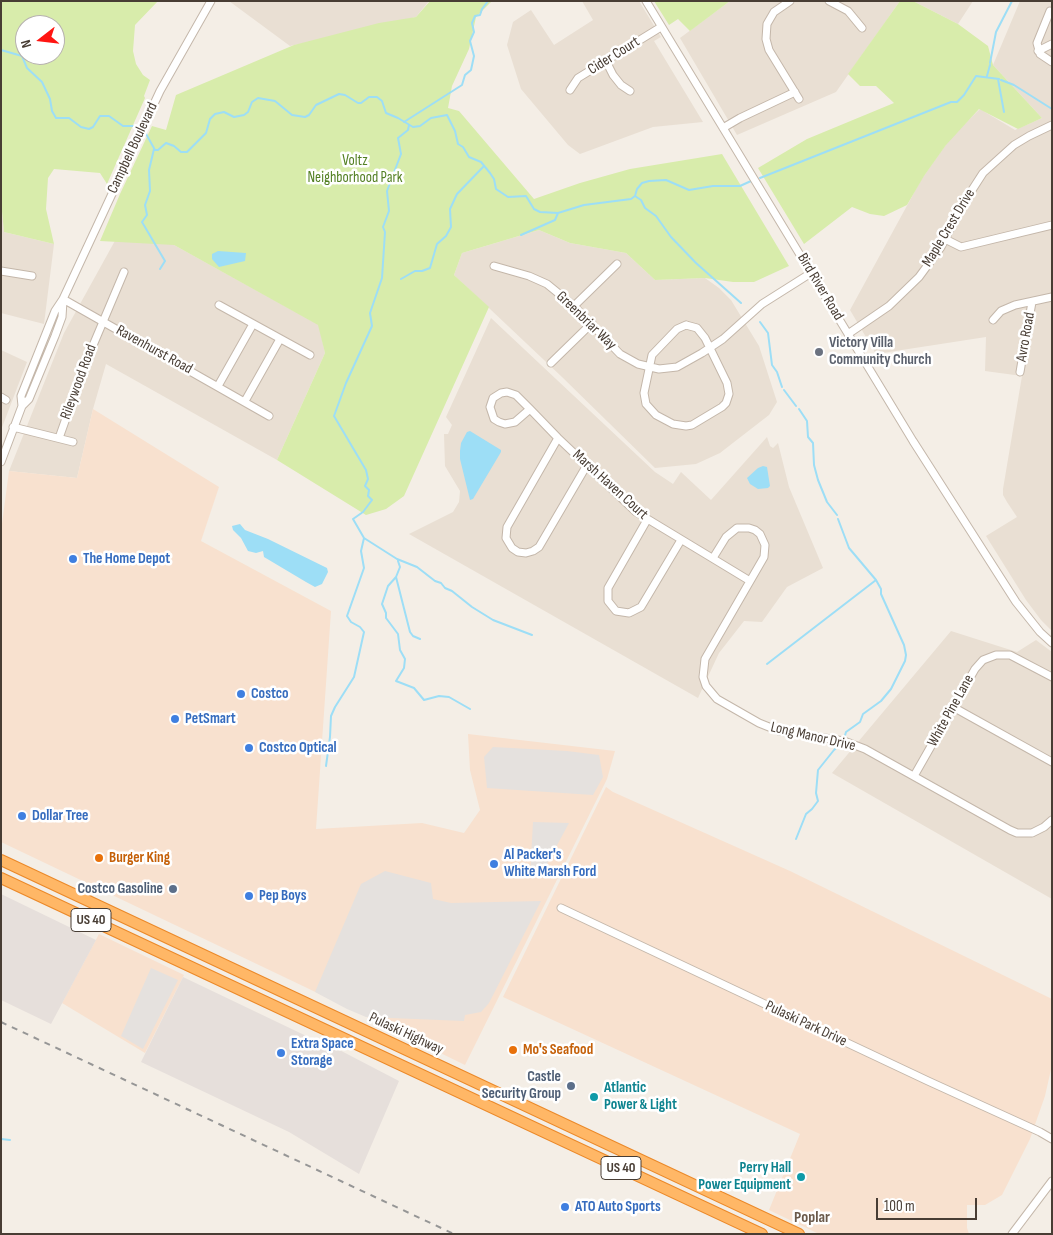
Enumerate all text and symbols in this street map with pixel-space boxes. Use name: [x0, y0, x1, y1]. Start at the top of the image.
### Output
north arrow: [15, 15, 65, 65]
street label: Cider Court: [585, 33, 643, 79]
text: N: [17, 38, 35, 50]
street label: Campbell Boulevard: [104, 100, 162, 196]
park label: Voltz Neighborhood Park: [307, 152, 403, 187]
street label: Maple Crest Drive: [919, 186, 979, 270]
street label: Bird River Road: [793, 250, 847, 324]
street label: Greenbriar Way: [552, 288, 620, 354]
street label: Avro Road: [1013, 311, 1039, 363]
street label: Ravenhurst Road: [113, 322, 195, 378]
place label: Victory Villa Community Church: [829, 334, 931, 369]
street label: Rileywood Road: [57, 342, 101, 422]
marker: Victory Villa Community Church: [813, 346, 825, 358]
street label: Marsh Haven Court: [569, 446, 651, 524]
place label: The Home Depot: [83, 550, 170, 568]
marker: The Home Depot: [67, 553, 79, 565]
street label: White Pine Lane: [924, 672, 978, 750]
place label: Costco: [251, 685, 289, 703]
marker: Costco: [235, 688, 247, 700]
place label: PetSmart: [185, 710, 236, 728]
marker: PetSmart: [169, 713, 181, 725]
street label: Long Manor Drive: [769, 718, 857, 756]
place label: Costco Optical: [259, 739, 337, 757]
marker: Costco Optical: [243, 742, 255, 754]
place label: Dollar Tree: [32, 807, 88, 825]
marker: Dollar Tree: [16, 810, 28, 822]
place label: Al Packer's White Marsh Ford: [504, 846, 596, 881]
place label: Burger King: [109, 849, 170, 867]
marker: Burger King: [93, 852, 105, 864]
marker: Al Packer's White Marsh Ford: [488, 858, 500, 870]
place label: Costco Gasoline: [77, 880, 163, 898]
marker: Costco Gasoline: [167, 883, 179, 895]
place label: Pep Boys: [259, 887, 307, 905]
marker: Pep Boys: [243, 890, 255, 902]
road number: US 40: [71, 908, 111, 932]
street label: Pulaski Park Drive: [762, 997, 850, 1051]
street label: Pulaski Highway: [366, 1009, 446, 1059]
place label: Extra Space Storage: [291, 1035, 354, 1070]
place label: Mo's Seafood: [523, 1041, 593, 1059]
marker: Mo's Seafood: [507, 1044, 519, 1056]
marker: Extra Space Storage: [275, 1047, 287, 1059]
place label: Castle Security Group: [482, 1068, 561, 1103]
place label: Atlantic Power & Light: [604, 1079, 677, 1114]
marker: Castle Security Group: [565, 1080, 577, 1092]
marker: Atlantic Power & Light: [588, 1091, 600, 1103]
road number: US 40: [601, 1156, 641, 1180]
place label: Perry Hall Power Equipment: [698, 1159, 791, 1194]
marker: Perry Hall Power Equipment: [795, 1171, 807, 1183]
scale bar: [878, 1188, 979, 1220]
text: 100 m: [884, 1197, 915, 1216]
place label: ATO Auto Sports: [575, 1198, 661, 1216]
marker: ATO Auto Sports: [559, 1201, 571, 1213]
district label: Poplar: [794, 1208, 830, 1228]

